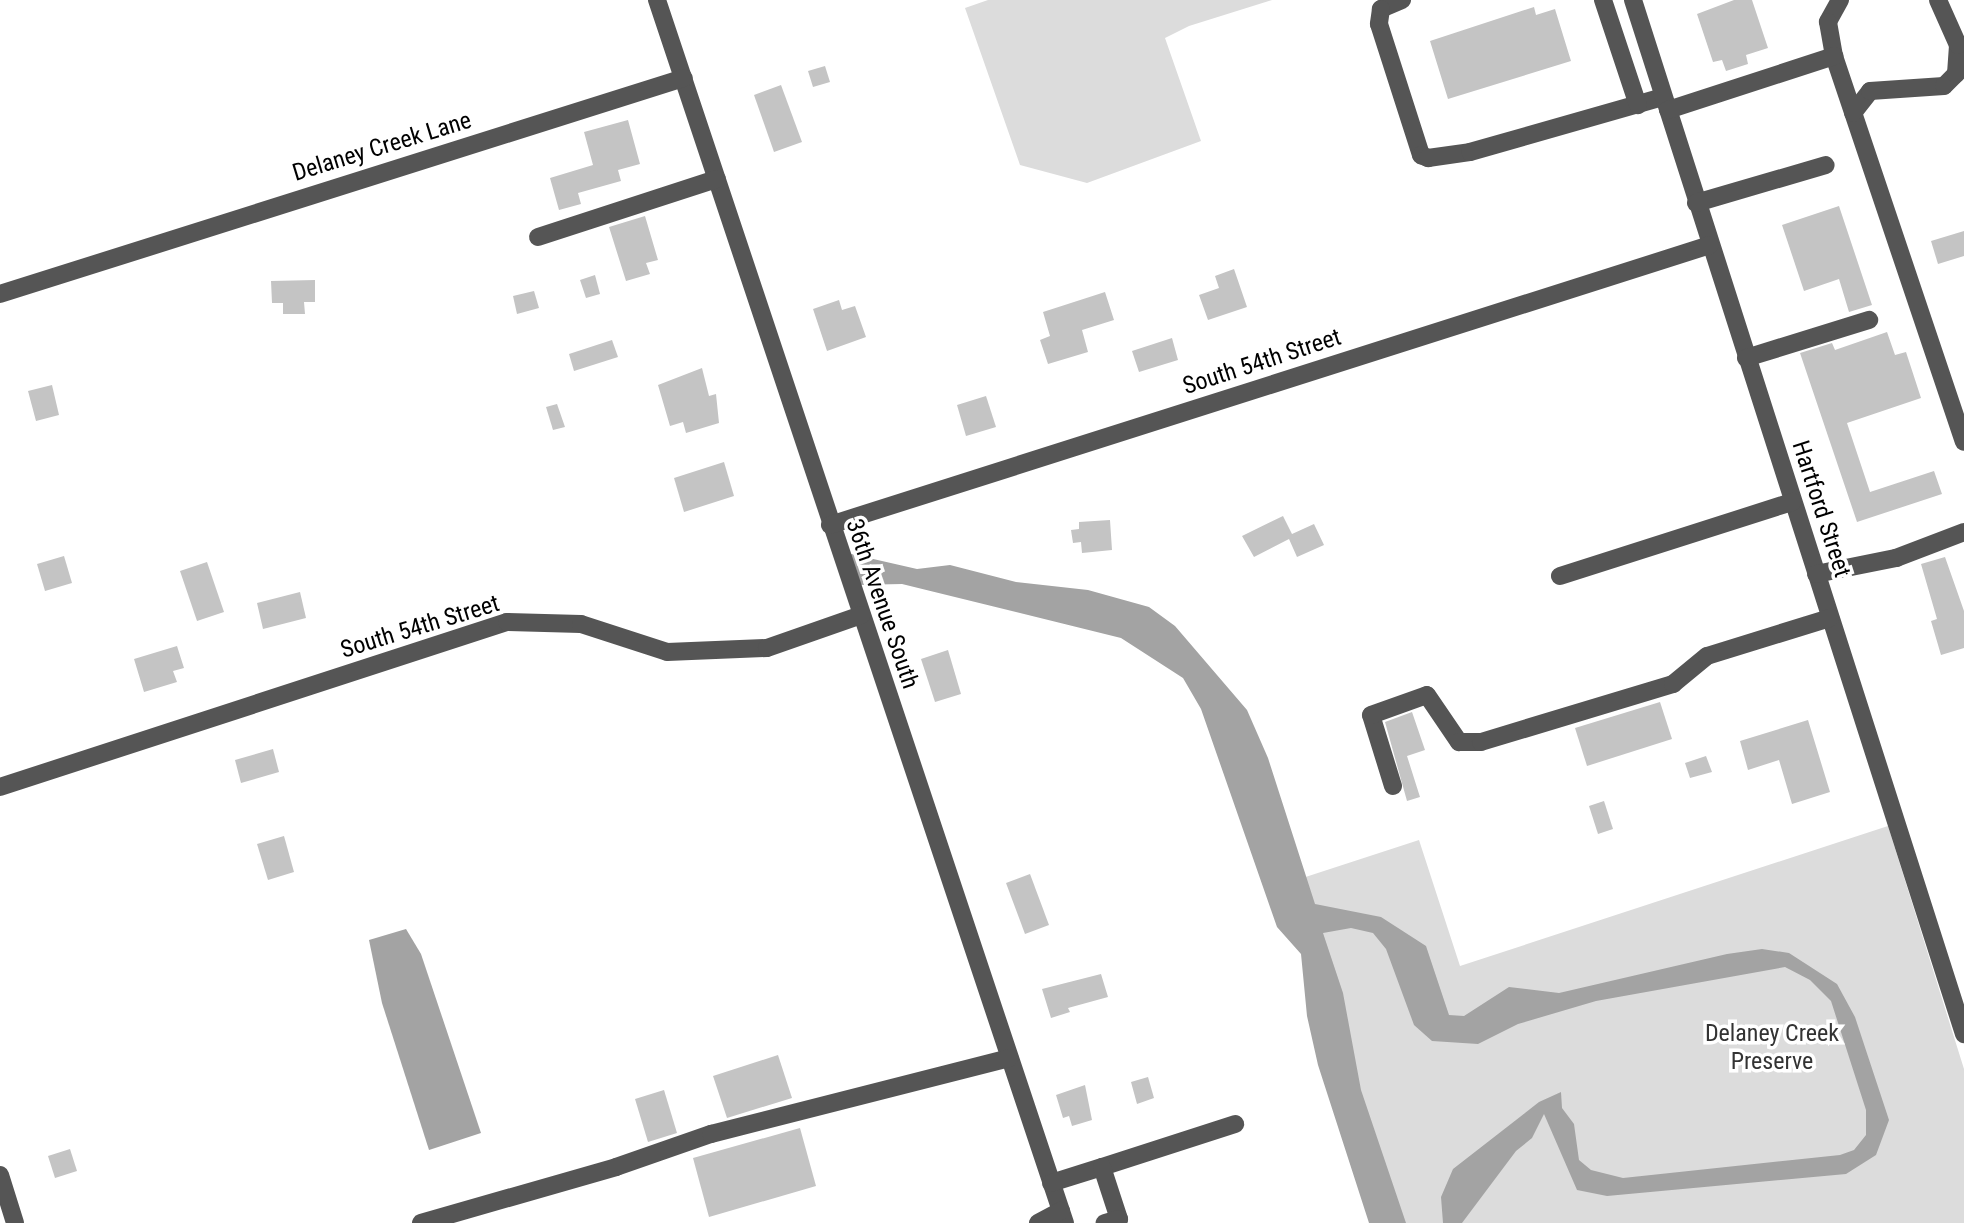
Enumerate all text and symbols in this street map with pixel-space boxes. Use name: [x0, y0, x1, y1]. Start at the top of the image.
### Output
street label: Delaney Creek Lane: [289, 106, 475, 188]
street label: South 54th Street: [1179, 323, 1345, 401]
street label: Hartford Street: [1785, 437, 1857, 581]
street label: 36th Avenue South: [840, 516, 924, 692]
street label: South 54th Street: [337, 589, 503, 665]
park label: Delaney Creek Preserve: [1705, 1020, 1839, 1076]

